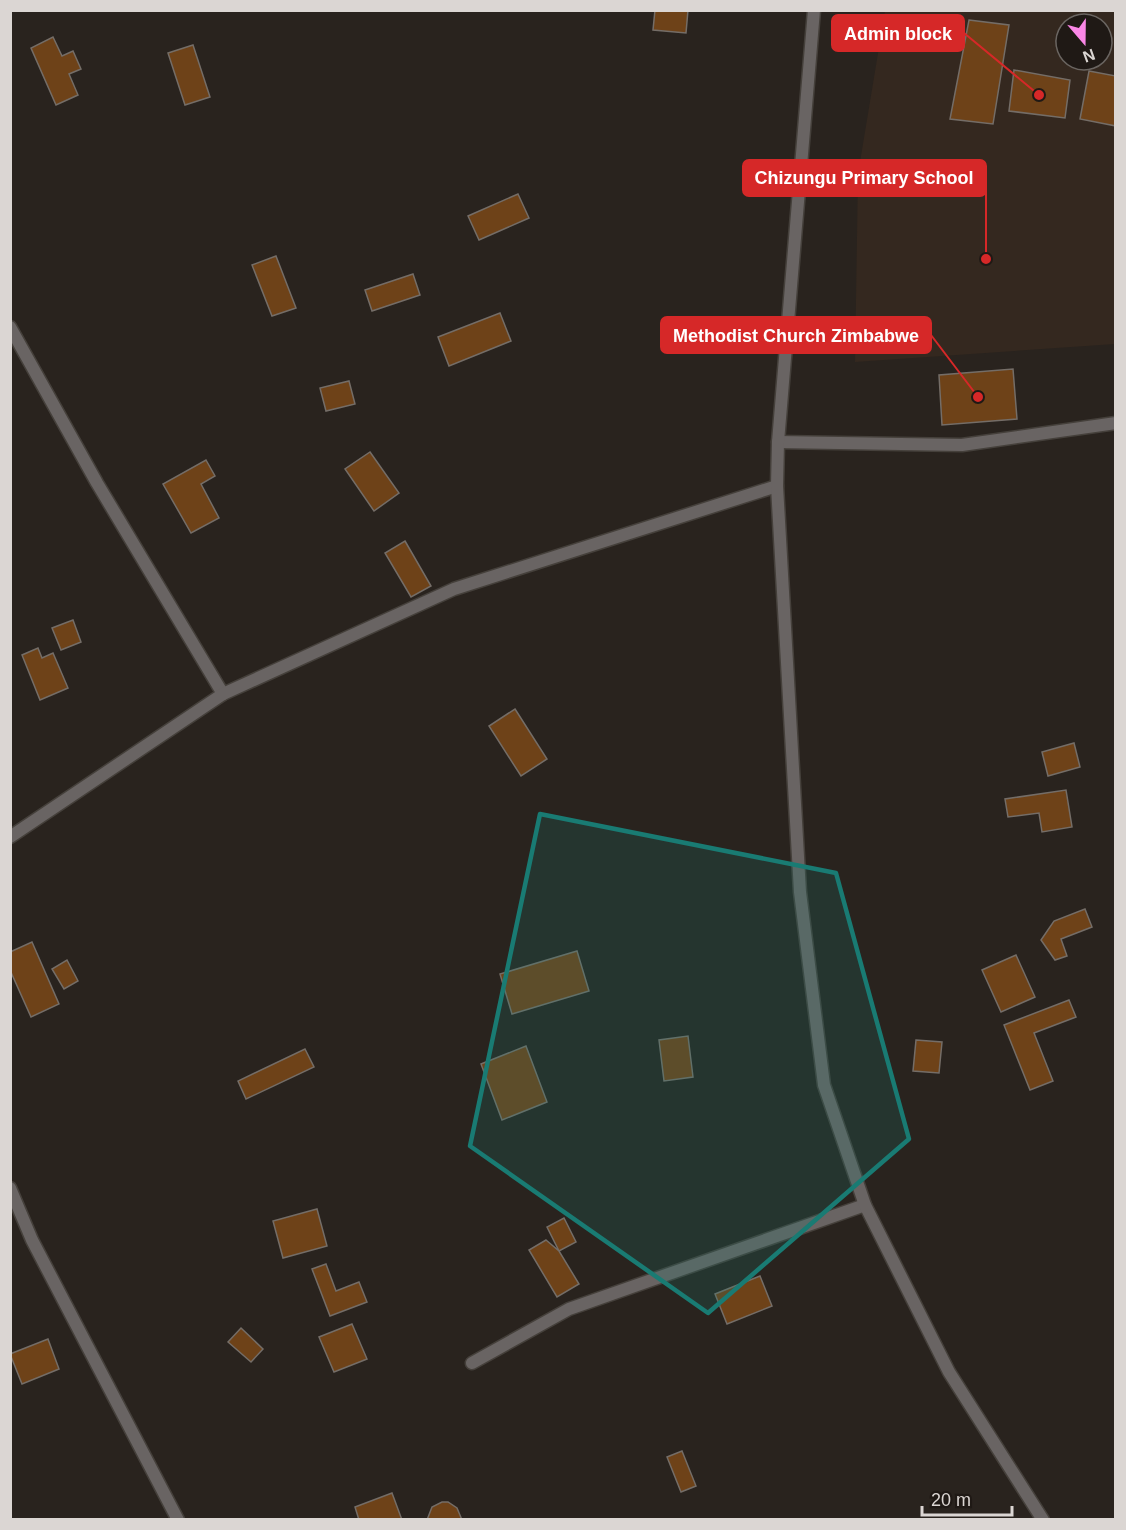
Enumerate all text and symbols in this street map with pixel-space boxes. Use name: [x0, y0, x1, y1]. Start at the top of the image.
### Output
north arrow: [1054, 12, 1114, 72]
callout: Admin block: [832, 15, 964, 51]
text: Admin block: [844, 24, 953, 44]
text: N: [1081, 46, 1097, 66]
callout: Chizungu Primary School: [743, 160, 986, 196]
text: Chizungu Primary School: [754, 168, 974, 188]
callout: Methodist Church Zimbabwe: [661, 317, 931, 353]
text: Methodist Church Zimbabwe: [673, 326, 919, 346]
scale bar: [922, 1479, 1012, 1517]
text: 20 m: [931, 1490, 971, 1510]

